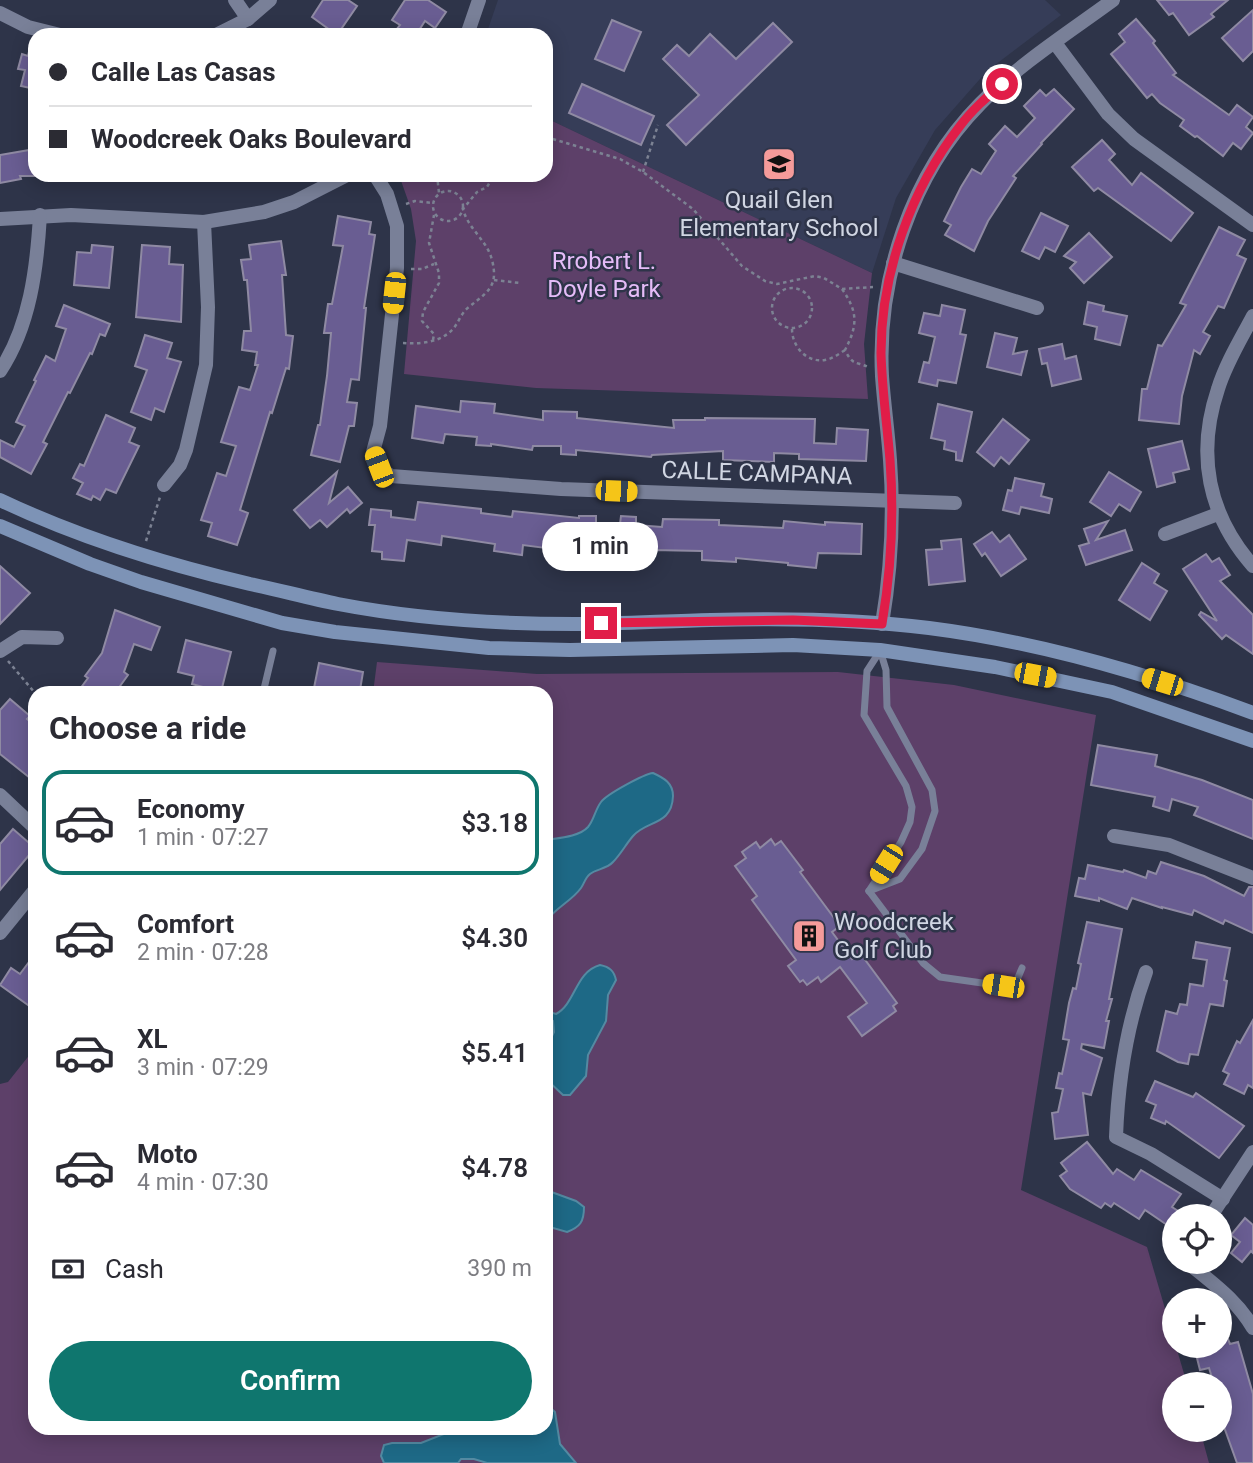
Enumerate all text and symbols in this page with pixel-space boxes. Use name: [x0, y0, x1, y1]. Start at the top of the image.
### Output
text: Calle Las Casas: [91, 57, 276, 87]
route start: [986, 68, 1018, 100]
text: Woodcreek Oaks Boulevard: [91, 124, 412, 154]
school or university icon: Quail Glen Elementary School: [760, 145, 798, 183]
place label: Quail Glen Elementary School: [679, 186, 879, 242]
park label: Rrobert L. Doyle Park: [547, 247, 662, 303]
car: [382, 271, 407, 315]
car: [362, 444, 397, 490]
street label: CALLE CAMPANA: [661, 456, 853, 490]
car: [595, 480, 638, 502]
callout: 1 min: [543, 522, 659, 570]
text: 1 min: [571, 533, 629, 560]
route end: [585, 607, 617, 639]
car: [1013, 661, 1058, 689]
car: [1139, 666, 1186, 698]
text: Choose a ride: [49, 709, 246, 747]
icon: car: [53, 791, 116, 854]
text: Economy: [137, 794, 244, 824]
text: $3.18: [461, 808, 528, 838]
text: 1 min · 07:27: [137, 824, 269, 851]
car: [866, 841, 907, 887]
icon: car: [53, 906, 116, 969]
place label: Woodcreek Golf Club: [834, 908, 955, 964]
text: Comfort: [137, 909, 234, 939]
building icon: Woodcreek Golf Club: [790, 917, 828, 955]
text: $4.30: [461, 923, 528, 953]
text: 2 min · 07:28: [137, 939, 269, 966]
car: [981, 972, 1026, 1000]
icon: car: [53, 1021, 116, 1084]
text: XL: [137, 1024, 168, 1054]
text: $5.41: [461, 1038, 528, 1068]
text: 3 min · 07:29: [137, 1054, 269, 1081]
icon: car: [53, 1136, 116, 1199]
text: Moto: [137, 1139, 198, 1169]
text: $4.78: [461, 1153, 528, 1183]
text: 4 min · 07:30: [137, 1169, 269, 1196]
map controls: [1162, 1204, 1232, 1442]
button: locate: [1162, 1204, 1232, 1274]
icon: cash: [49, 1250, 87, 1288]
text: Cash: [105, 1254, 164, 1284]
text: 390 m: [467, 1255, 532, 1282]
button: +: [1162, 1288, 1232, 1358]
button: Confirm: [49, 1341, 532, 1421]
button: −: [1162, 1372, 1232, 1442]

